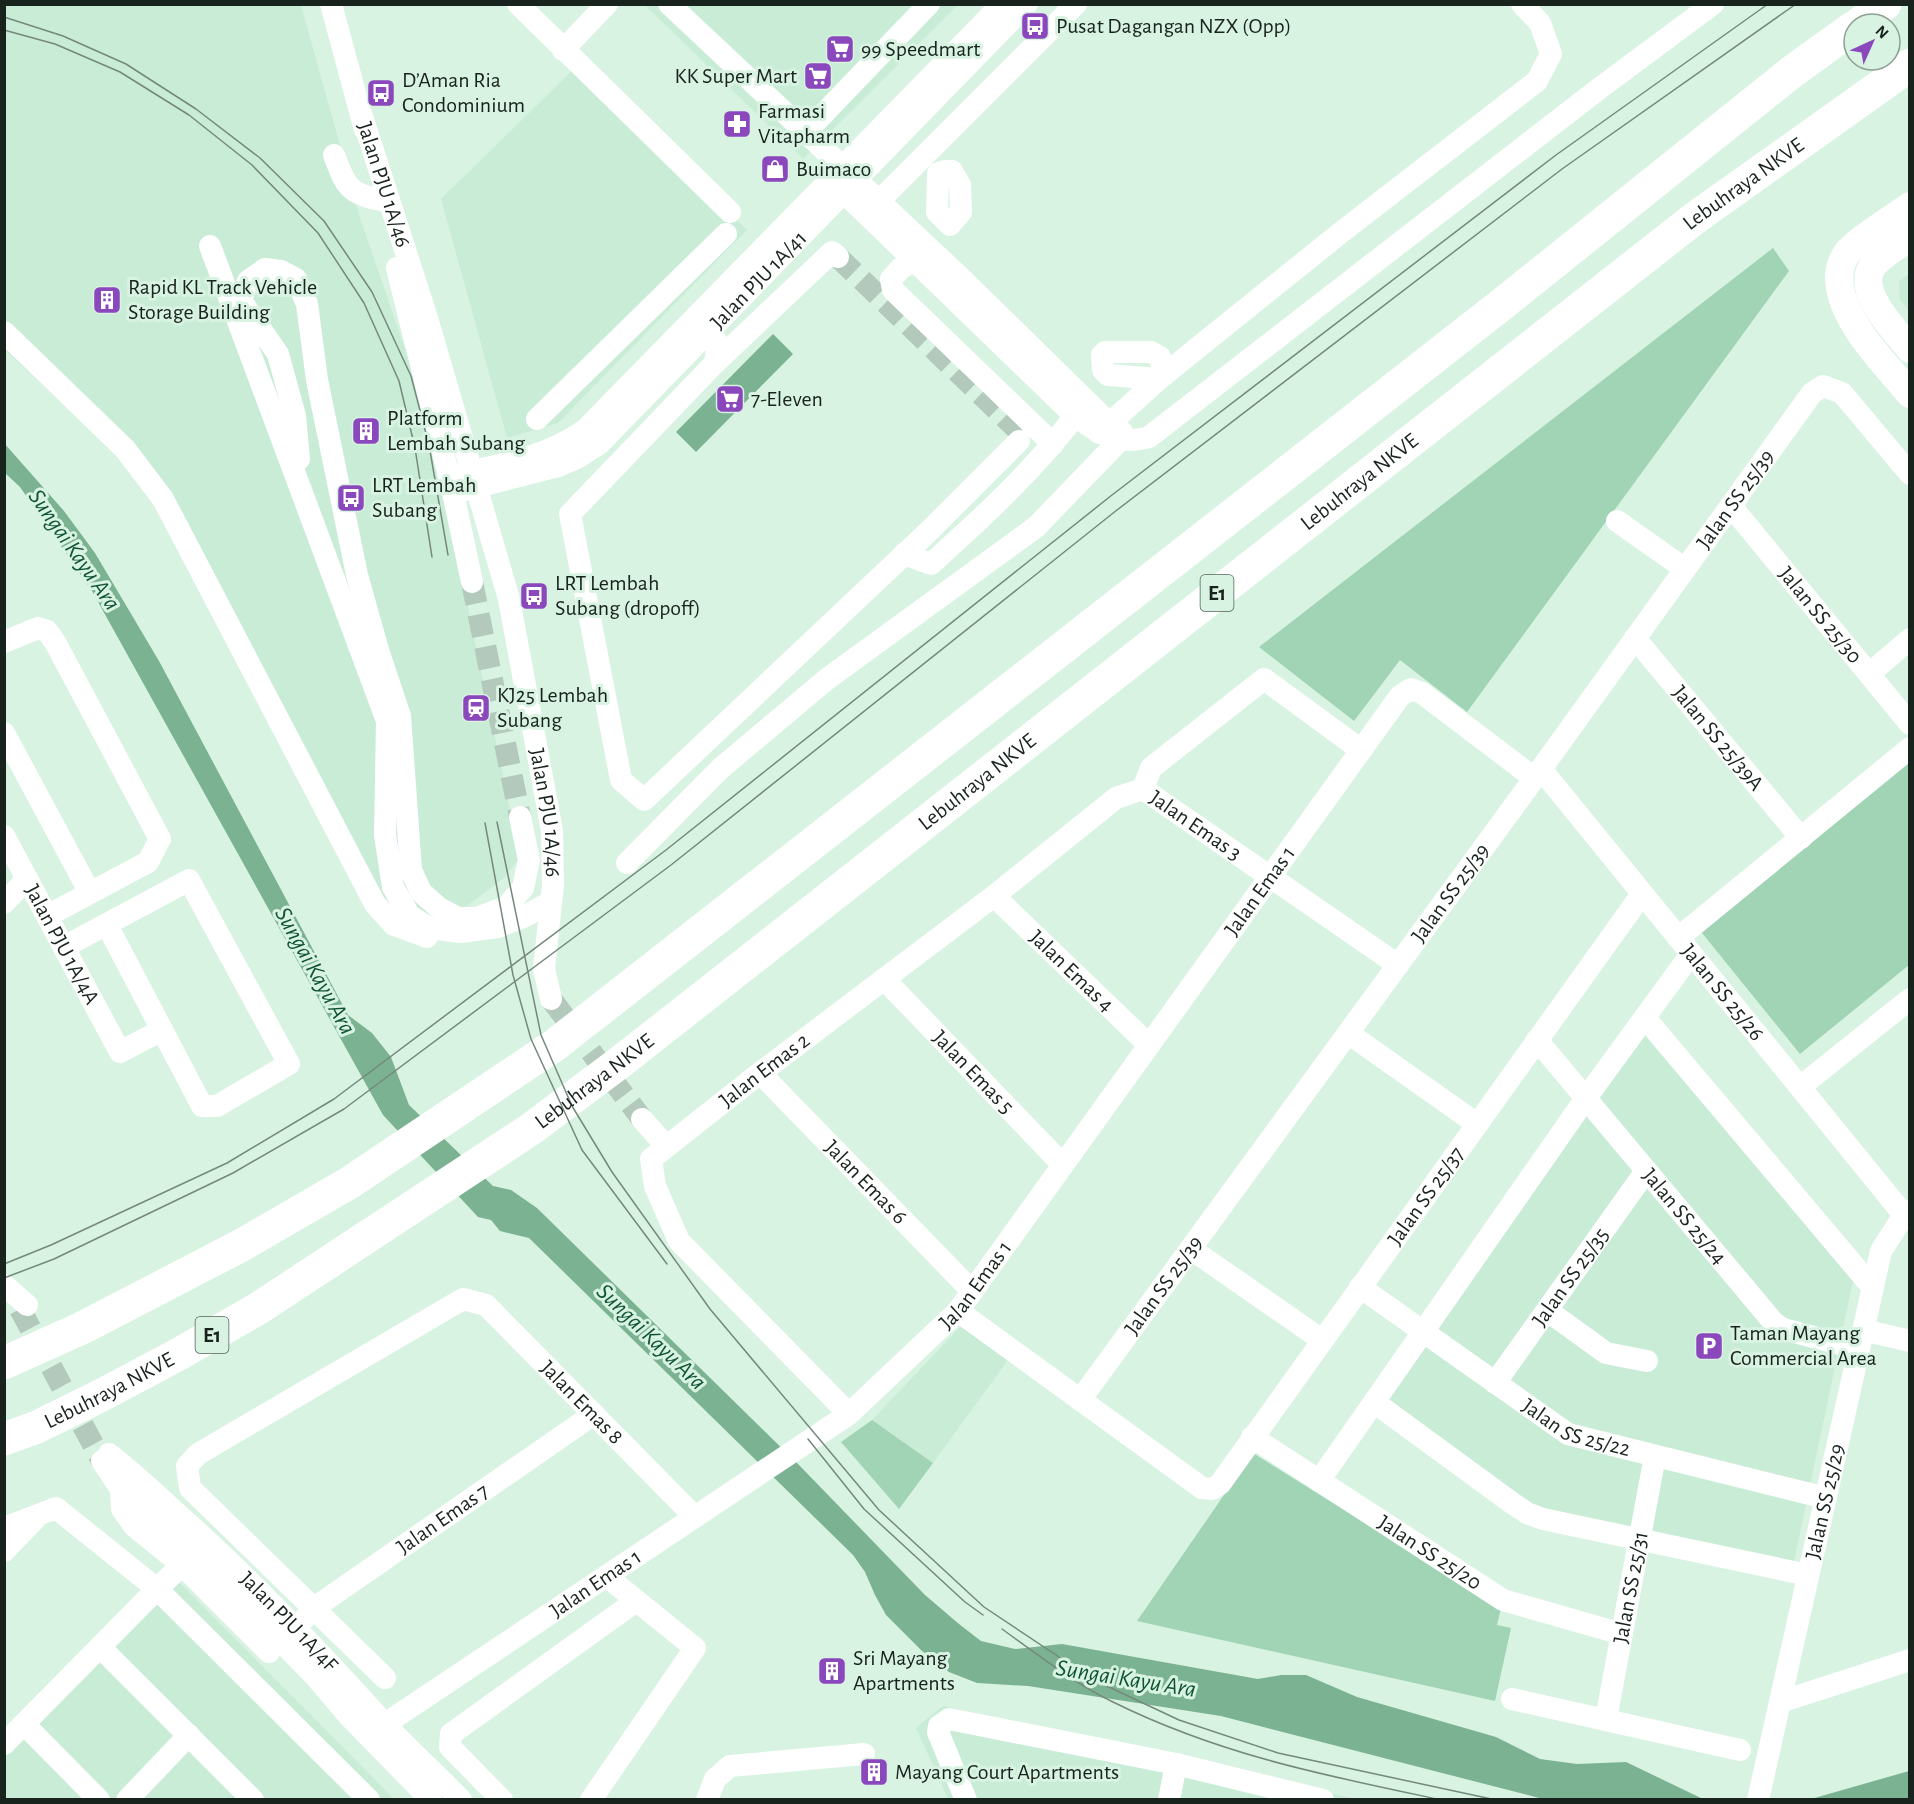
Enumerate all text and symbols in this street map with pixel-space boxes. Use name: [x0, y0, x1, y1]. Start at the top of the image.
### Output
bus stop icon: Pusat Dagangan NZX (Opp): [1019, 10, 1051, 42]
north arrow: [1842, 12, 1902, 72]
place label: Pusat Dagangan NZX (Opp): [1056, 15, 1292, 37]
text: N: [1872, 23, 1891, 42]
supermarket icon: 99 Speedmart: [824, 33, 856, 65]
place label: 99 Speedmart: [861, 38, 980, 60]
supermarket icon: KK Super Mart: [802, 60, 834, 92]
place label: KK Super Mart: [674, 65, 797, 87]
place label: D’Aman Ria Condominium: [402, 69, 525, 116]
bus stop icon: D’Aman Ria Condominium: [365, 77, 397, 109]
place label: Farmasi Vitapharm: [758, 100, 850, 147]
pharmacy icon: Farmasi Vitapharm: [721, 108, 753, 140]
street label: Jalan PJU 1A/46: [354, 119, 414, 250]
street label: Lebuhraya NKVE: [1679, 133, 1808, 234]
shop icon: Buimaco: [759, 153, 791, 185]
place label: Buimaco: [796, 158, 871, 180]
street label: Jalan PJU 1A/41: [706, 227, 811, 333]
place label: Rapid KL Track Vehicle Storage Building: [128, 276, 317, 323]
building icon: Rapid KL Track Vehicle Storage Building: [91, 284, 123, 316]
supermarket icon: 7-Eleven: [714, 383, 746, 415]
place label: 7-Eleven: [751, 388, 823, 410]
place label: Platform Lembah Subang: [387, 407, 525, 454]
building icon: Platform Lembah Subang: [350, 415, 382, 447]
street label: Lebuhraya NKVE: [1296, 429, 1422, 534]
street label: Jalan SS 25/39: [1692, 446, 1778, 553]
place label: LRT Lembah Subang: [372, 474, 476, 521]
bus stop icon: LRT Lembah Subang: [335, 482, 367, 514]
water label: Sungai Kayu Ara: [24, 485, 124, 615]
street label: Jalan SS 25/30: [1775, 563, 1866, 667]
place label: LRT Lembah Subang (dropoff): [555, 572, 701, 619]
road number: E1: [1200, 575, 1234, 611]
bus stop icon: LRT Lembah Subang (dropoff): [518, 580, 550, 612]
street label: Jalan SS 25/39A: [1668, 681, 1768, 795]
place label: KJ25 Lembah Subang: [497, 684, 608, 731]
station icon: KJ25 Lembah Subang: [460, 692, 492, 724]
street label: Lebuhraya NKVE: [914, 729, 1040, 834]
street label: Jalan PJU 1A/46: [526, 746, 564, 877]
street label: Jalan Emas 3: [1146, 786, 1246, 865]
street label: Jalan SS 25/39: [1407, 839, 1494, 946]
street label: Jalan Emas 1: [1220, 842, 1299, 940]
street label: Jalan PJU 1A/4A: [21, 881, 103, 1008]
water label: Sungai Kayu Ara: [270, 903, 360, 1039]
street label: Jalan Emas 4: [1025, 926, 1118, 1016]
street label: Jalan SS 25/26: [1677, 940, 1768, 1045]
street label: Jalan Emas 5: [929, 1026, 1018, 1118]
street label: Lebuhraya NKVE: [531, 1029, 658, 1133]
street label: Jalan Emas 2: [715, 1029, 814, 1111]
street label: Jalan Emas 6: [821, 1136, 911, 1228]
street label: Jalan SS 25/37: [1384, 1143, 1468, 1249]
street label: Jalan SS 25/24: [1639, 1164, 1731, 1268]
street label: Jalan SS 25/35: [1528, 1224, 1613, 1330]
street label: Jalan SS 25/39: [1121, 1232, 1207, 1339]
street label: Jalan Emas 1: [935, 1237, 1016, 1333]
water label: Sungai Kayu Ara: [592, 1279, 710, 1395]
road number: E1: [196, 1317, 228, 1353]
place label: Taman Mayang Commercial Area: [1730, 1322, 1877, 1369]
parking icon: Taman Mayang Commercial Area: [1693, 1330, 1725, 1362]
street label: Lebuhraya NKVE: [41, 1348, 178, 1433]
street label: Jalan Emas 8: [536, 1356, 627, 1448]
street label: Jalan SS 25/22: [1518, 1394, 1633, 1460]
street label: Jalan SS 25/29: [1801, 1442, 1848, 1561]
street label: Jalan Emas 7: [393, 1480, 493, 1558]
street label: Jalan SS 25/20: [1374, 1511, 1486, 1594]
street label: Jalan SS 25/31: [1609, 1529, 1652, 1645]
street label: Jalan Emas 1: [546, 1545, 645, 1622]
street label: Jalan PJU 1A/4F: [236, 1568, 342, 1676]
place label: Sri Mayang Apartments: [853, 1647, 955, 1694]
building icon: Sri Mayang Apartments: [816, 1655, 848, 1687]
water label: Sungai Kayu Ara: [1054, 1656, 1198, 1702]
building icon: Mayang Court Apartments: [858, 1756, 890, 1788]
place label: Mayang Court Apartments: [895, 1761, 1119, 1783]

